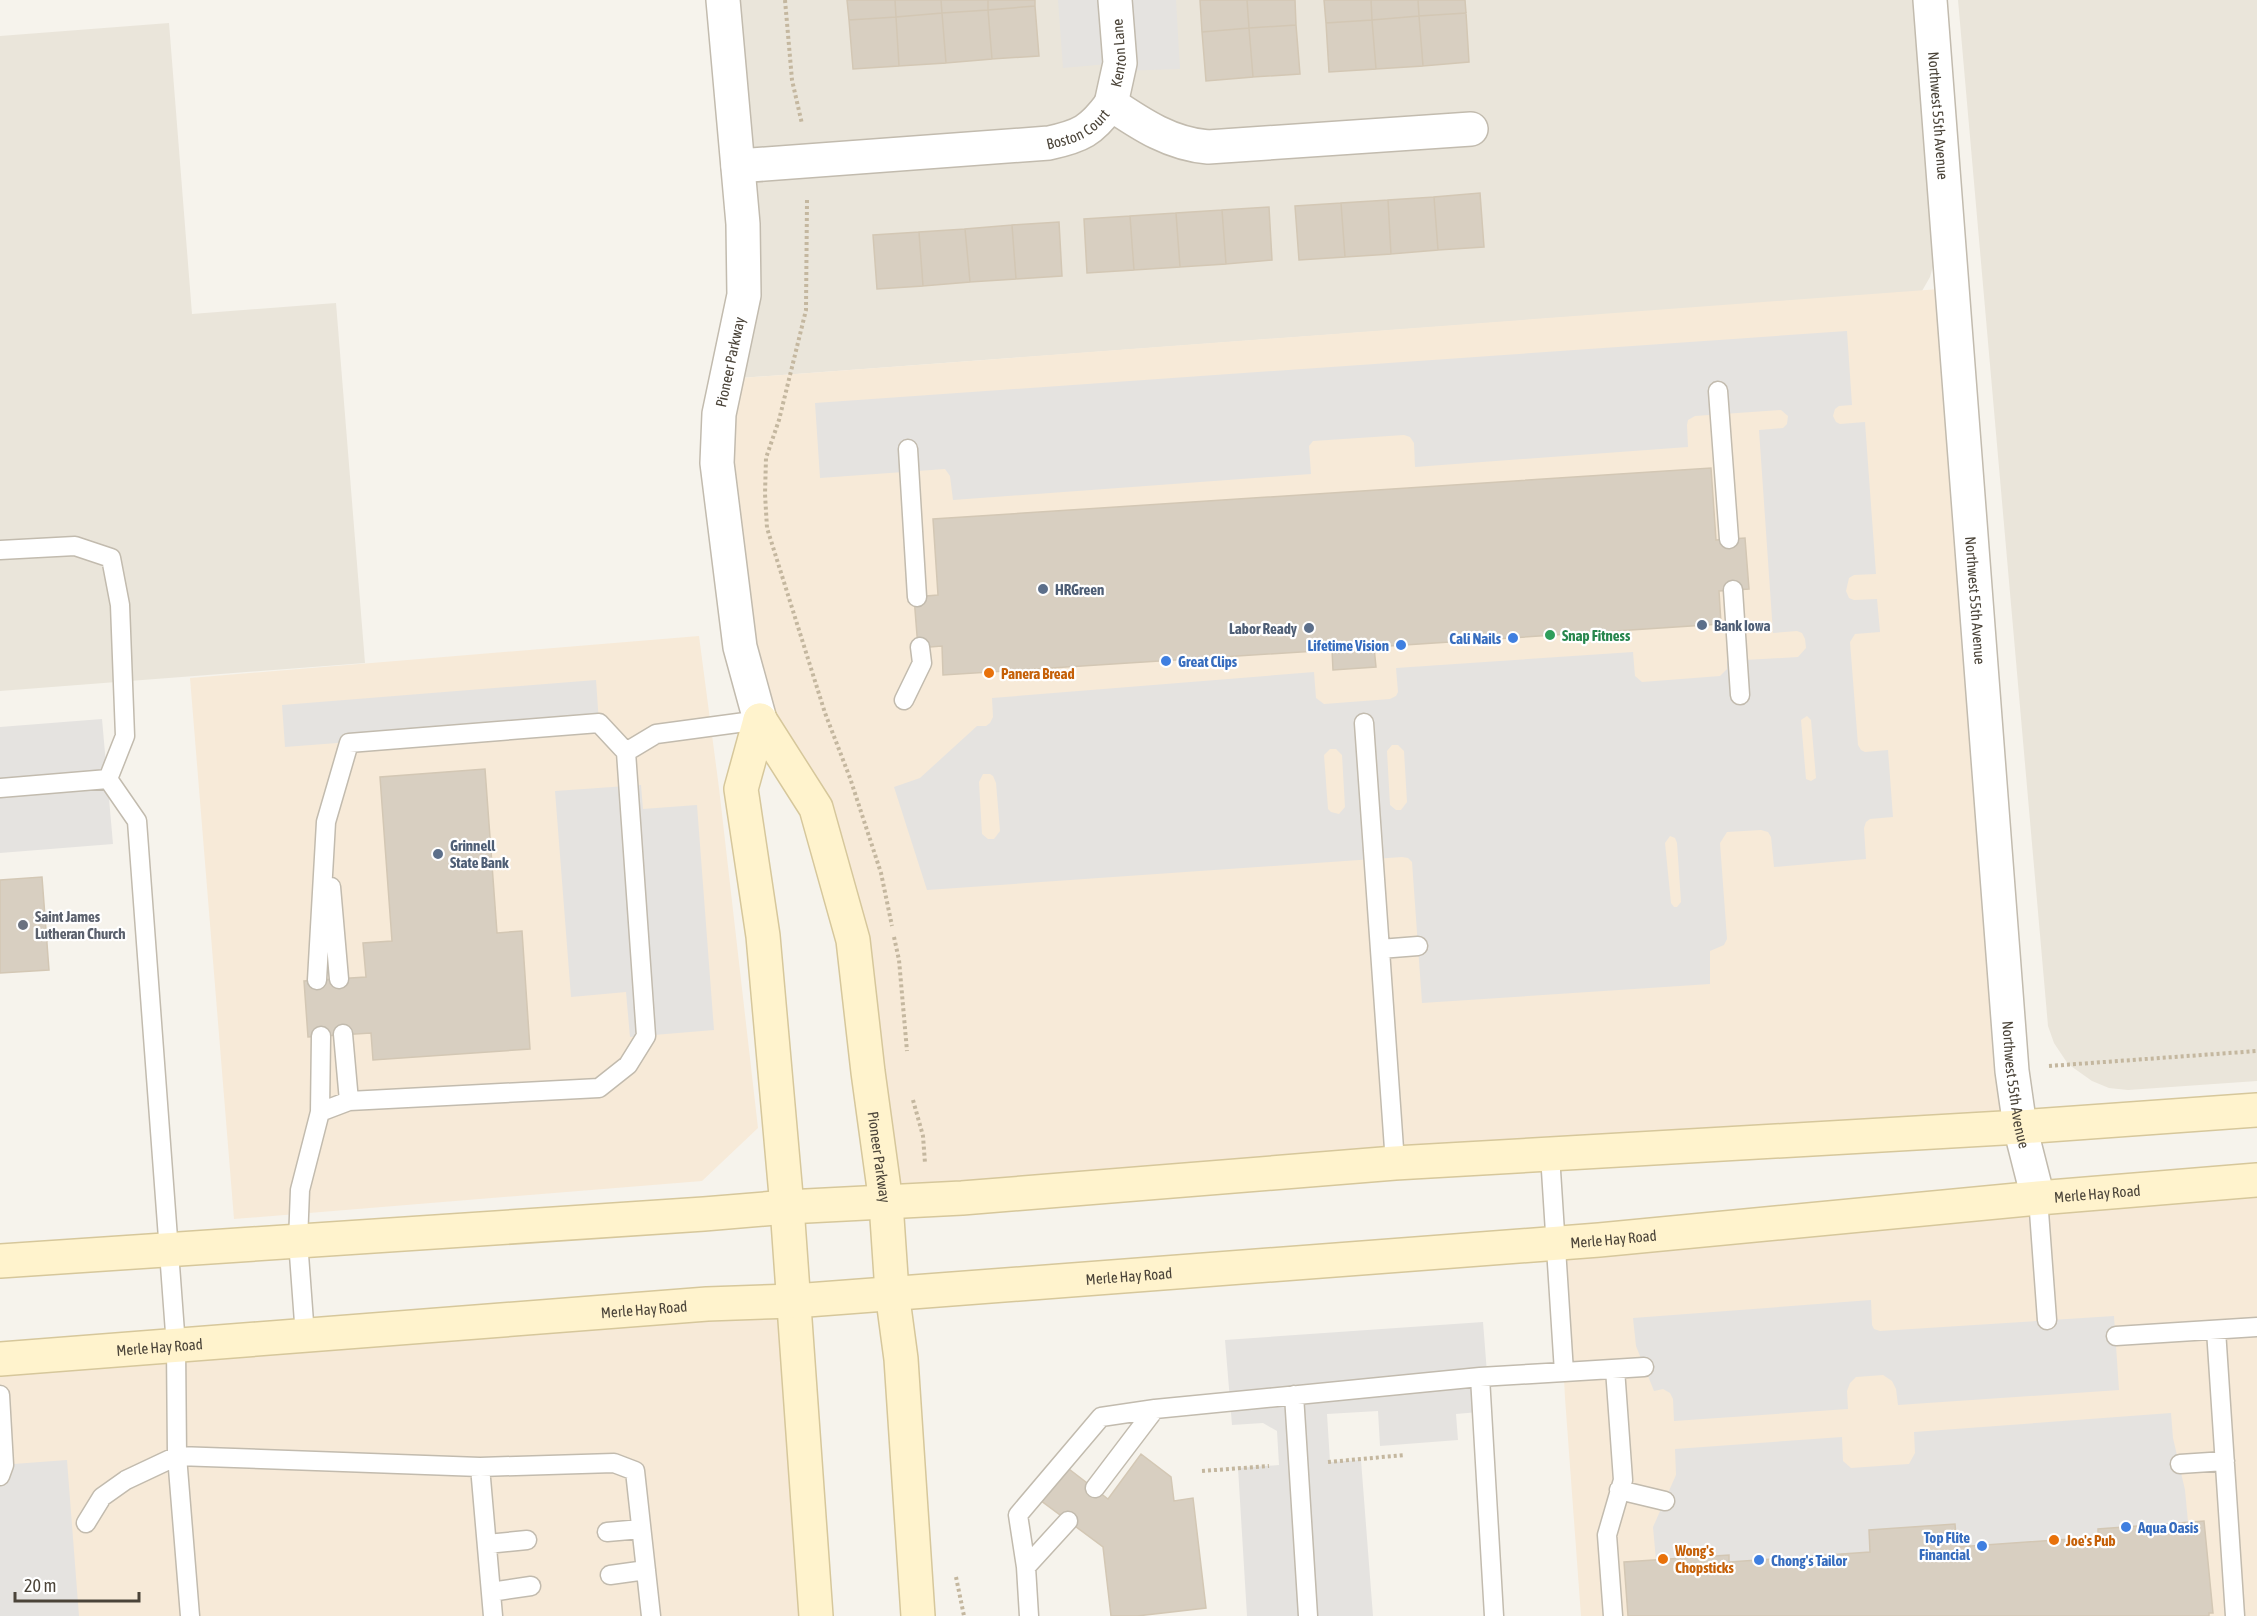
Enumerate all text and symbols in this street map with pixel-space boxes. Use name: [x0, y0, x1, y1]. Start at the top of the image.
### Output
street label: Kenton Lane: [1106, 18, 1129, 89]
street label: Northwest 55th Avenue: [1925, 51, 1952, 181]
street label: Boston Court: [1045, 106, 1112, 152]
street label: Pioneer Parkway: [712, 315, 748, 409]
street label: Northwest 55th Avenue: [1963, 536, 1989, 665]
place label: HRGreen: [1055, 581, 1104, 598]
marker: HRGreen: [1036, 582, 1050, 596]
place label: Bank Iowa: [1714, 617, 1771, 634]
marker: Bank Iowa: [1695, 618, 1709, 632]
place label: Labor Ready: [1229, 620, 1298, 637]
marker: Labor Ready: [1302, 621, 1316, 635]
place label: Snap Fitness: [1562, 627, 1631, 644]
marker: Snap Fitness: [1543, 628, 1557, 642]
place label: Cali Nails: [1449, 630, 1502, 647]
marker: Cali Nails: [1506, 631, 1520, 645]
place label: Lifetime Vision: [1307, 637, 1389, 654]
marker: Lifetime Vision: [1394, 638, 1408, 652]
place label: Great Clips: [1178, 653, 1238, 670]
marker: Great Clips: [1159, 654, 1173, 668]
place label: Panera Bread: [1001, 665, 1075, 682]
marker: Panera Bread: [982, 666, 996, 680]
place label: Grinnell State Bank: [450, 837, 509, 871]
marker: Grinnell State Bank: [431, 847, 445, 861]
place label: Saint James Lutheran Church: [35, 908, 125, 942]
marker: Saint James Lutheran Church: [16, 918, 30, 932]
street label: Northwest 55th Avenue: [2000, 1020, 2034, 1150]
street label: Pioneer Parkway: [865, 1110, 894, 1204]
street label: Merle Hay Road: [2053, 1181, 2141, 1205]
street label: Merle Hay Road: [1570, 1226, 1657, 1251]
street label: Merle Hay Road: [1085, 1264, 1173, 1287]
street label: Merle Hay Road: [600, 1297, 688, 1321]
street label: Merle Hay Road: [116, 1335, 203, 1358]
place label: Aqua Oasis: [2137, 1519, 2199, 1536]
marker: Aqua Oasis: [2119, 1520, 2133, 1534]
place label: Top Flite Financial: [1919, 1529, 1971, 1563]
place label: Joe's Pub: [2065, 1532, 2116, 1549]
marker: Joe's Pub: [2047, 1533, 2061, 1547]
marker: Top Flite Financial: [1975, 1539, 1989, 1553]
place label: Wong's Chopsticks: [1674, 1542, 1734, 1576]
marker: Wong's Chopsticks: [1656, 1552, 1670, 1566]
place label: Chong's Tailor: [1771, 1552, 1847, 1569]
marker: Chong's Tailor: [1752, 1553, 1766, 1567]
scale bar: [15, 1565, 140, 1603]
text: 20 m: [24, 1575, 56, 1596]

